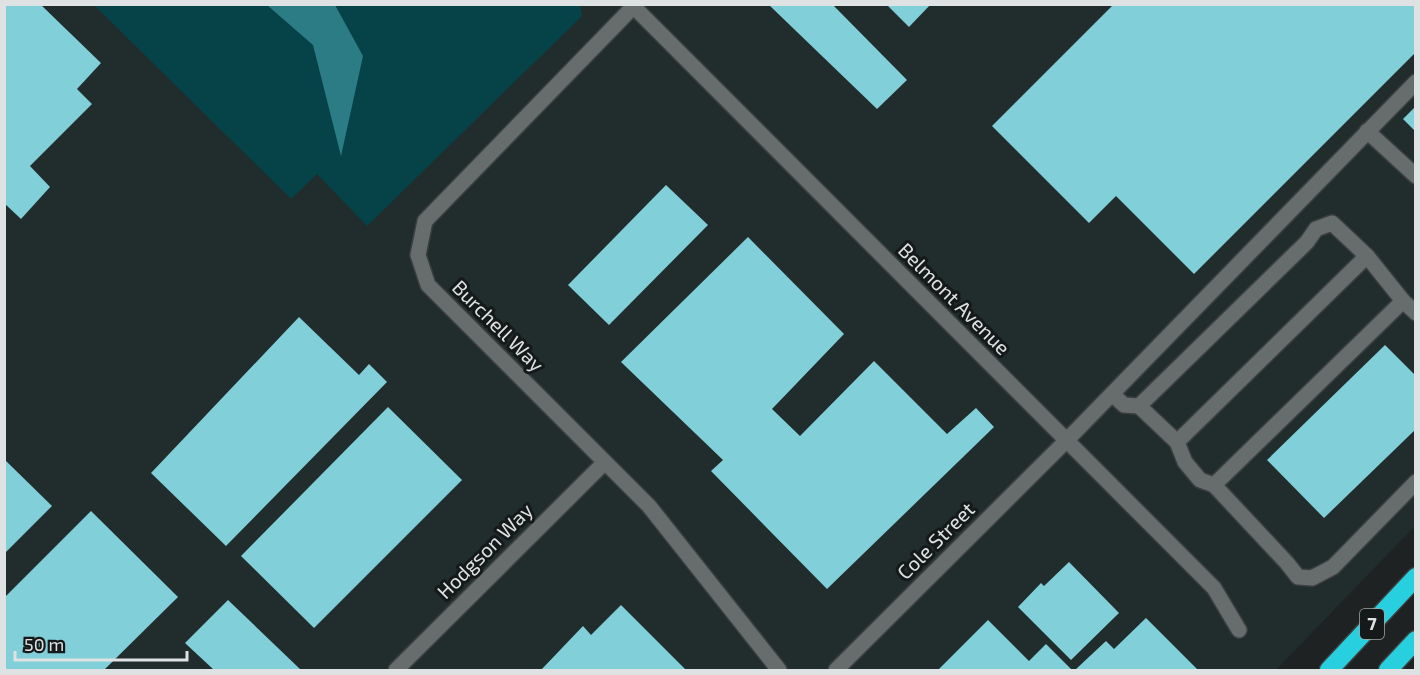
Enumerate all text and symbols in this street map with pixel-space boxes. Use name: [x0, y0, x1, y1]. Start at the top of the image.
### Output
street label: Belmont Avenue: [894, 237, 1016, 359]
street label: Burchell Way: [448, 275, 550, 376]
street label: Cole Street: [892, 496, 979, 584]
street label: Hodgson Way: [432, 497, 537, 603]
road number: 7: [1360, 609, 1384, 639]
scale bar: [15, 624, 188, 662]
text: 50 m: [24, 633, 64, 655]

